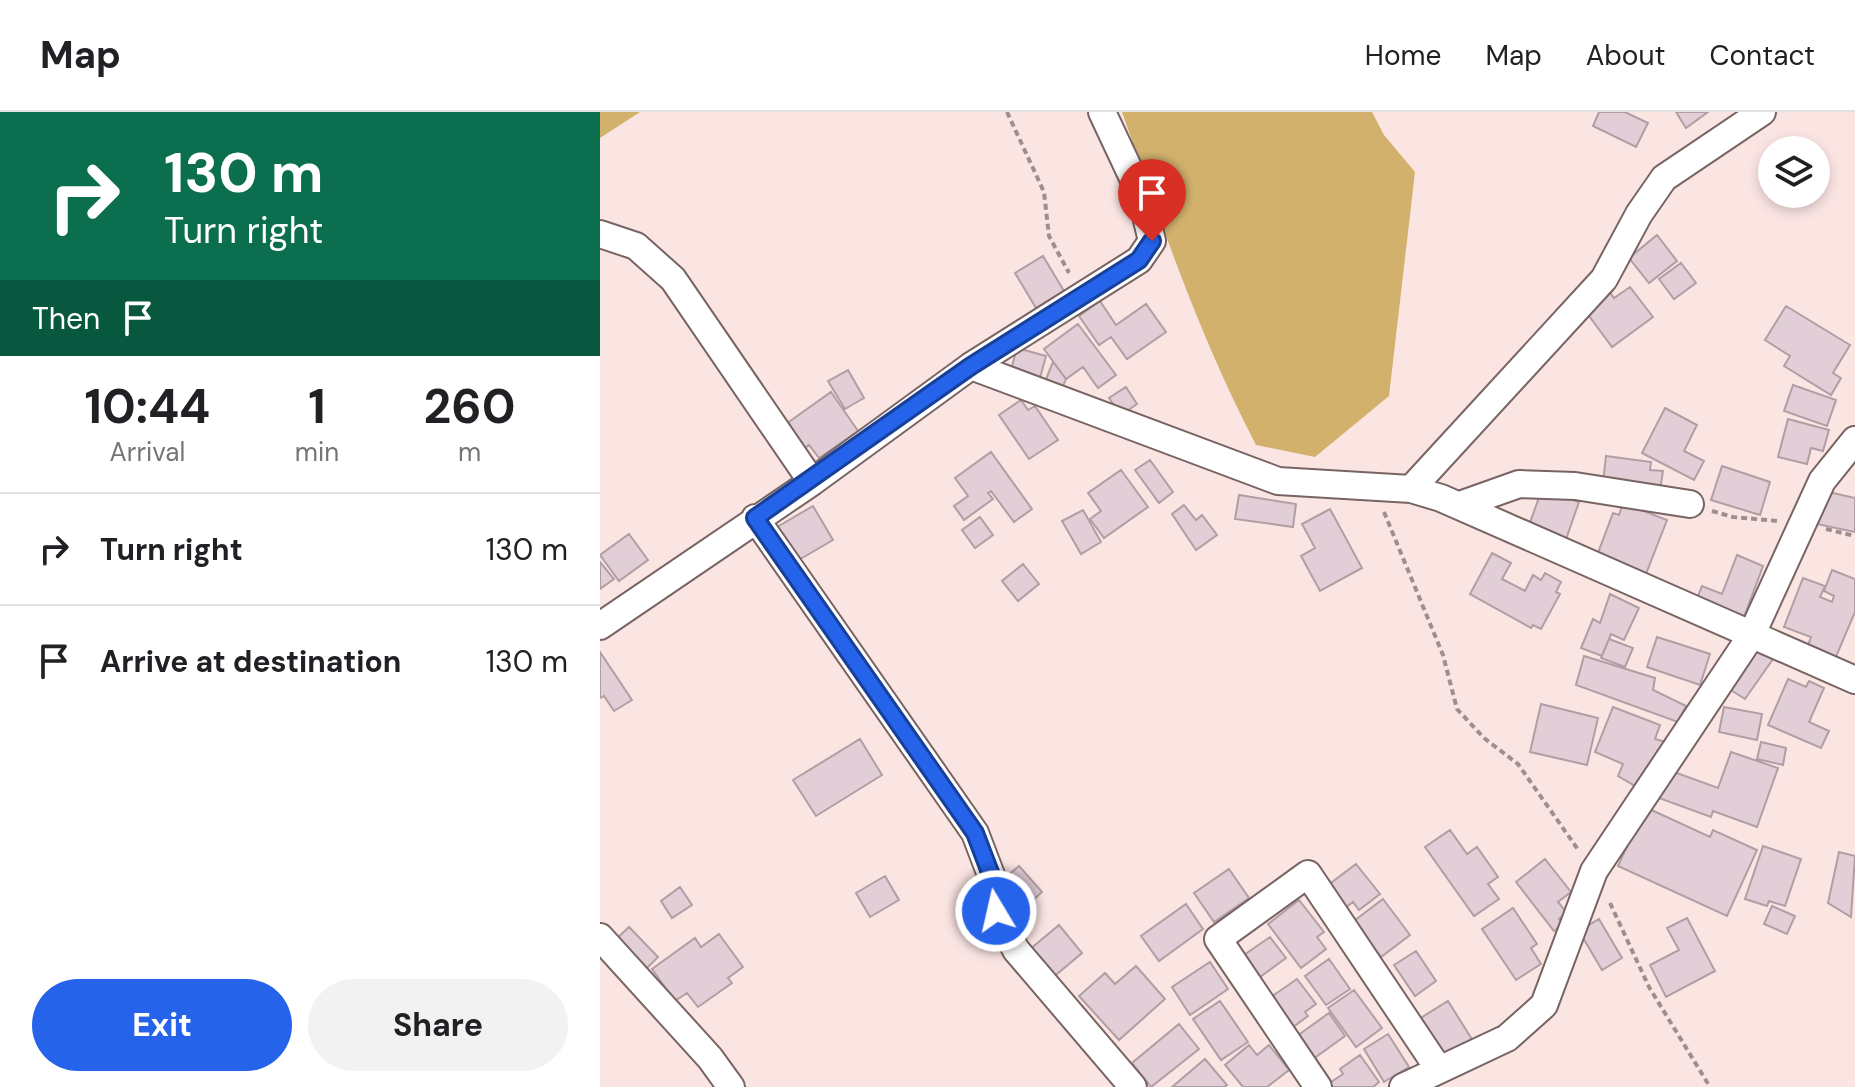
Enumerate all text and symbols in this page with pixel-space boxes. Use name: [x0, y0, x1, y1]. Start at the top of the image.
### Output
text: Map: [40, 30, 121, 80]
text: Home: [1365, 37, 1441, 74]
text: Map: [1485, 37, 1542, 74]
text: About: [1586, 37, 1665, 74]
text: Contact: [1709, 37, 1815, 74]
text: 130 m: [164, 136, 323, 209]
map controls: [1758, 136, 1830, 208]
button: layers: [1758, 136, 1830, 208]
icon: right: [32, 144, 136, 248]
pin: [1118, 159, 1186, 241]
icon: arrive: [1130, 171, 1174, 215]
text: Turn right: [164, 207, 323, 254]
icon: arrive: [116, 296, 160, 340]
text: Then: [32, 299, 100, 338]
text: 10:44: [84, 375, 210, 438]
text: 1: [308, 375, 326, 438]
text: 260: [424, 375, 516, 438]
text: Arrival: [110, 435, 185, 469]
text: min: [295, 435, 339, 469]
text: m: [458, 435, 481, 469]
icon: right: [32, 527, 76, 571]
text: Turn right: [100, 530, 243, 569]
text: 130 m: [486, 530, 568, 569]
icon: arrive: [32, 639, 76, 683]
text: Arrive at destination: [100, 642, 401, 681]
text: 130 m: [486, 642, 568, 681]
position arrow: [954, 869, 1038, 953]
button: Exit: [32, 979, 292, 1071]
button: Share: [308, 979, 568, 1071]

